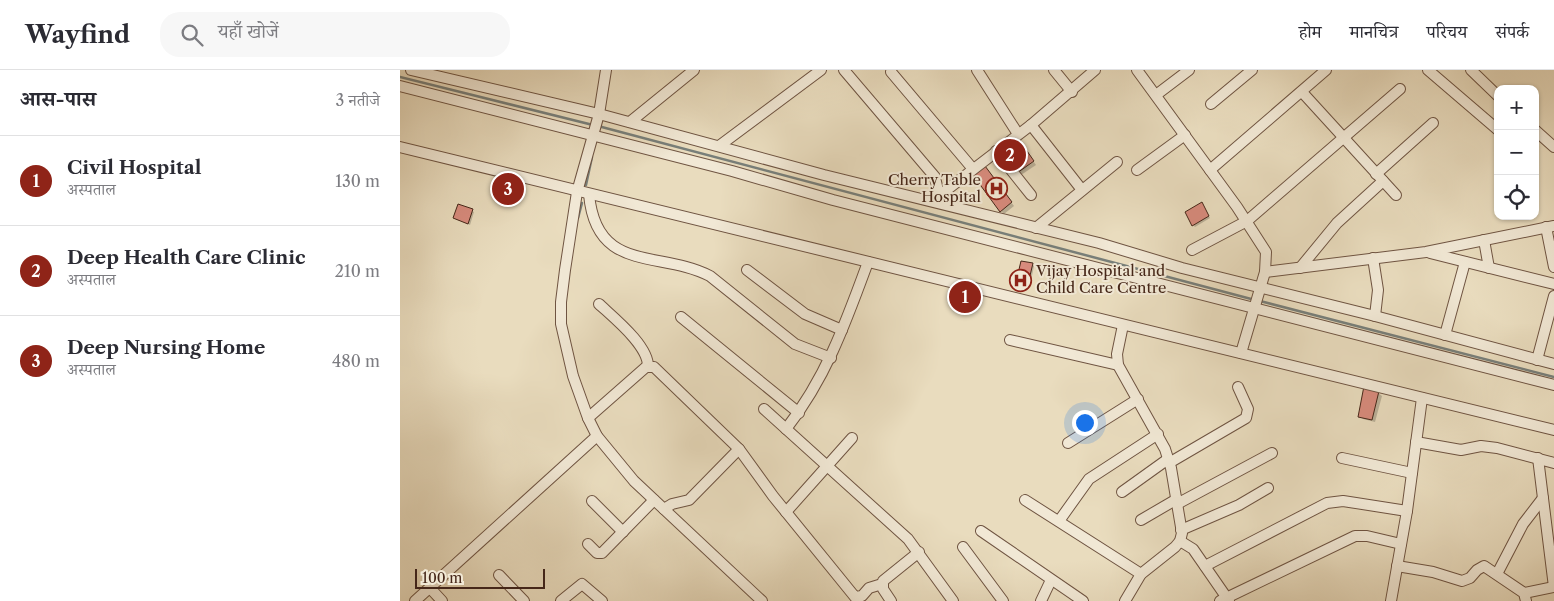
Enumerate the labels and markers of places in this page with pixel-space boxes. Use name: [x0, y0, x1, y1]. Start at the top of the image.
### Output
pin: 2: [994, 136, 1026, 174]
pin: 3: [492, 170, 524, 208]
place label: Cherry Table Hospital: [888, 170, 982, 206]
hospital icon: Cherry Table Hospital: [985, 177, 1009, 201]
place label: Vijay Hospital and Child Care Centre: [1035, 261, 1166, 297]
hospital icon: Vijay Hospital and Child Care Centre: [1008, 268, 1032, 292]
pin: 1: [949, 278, 981, 316]

